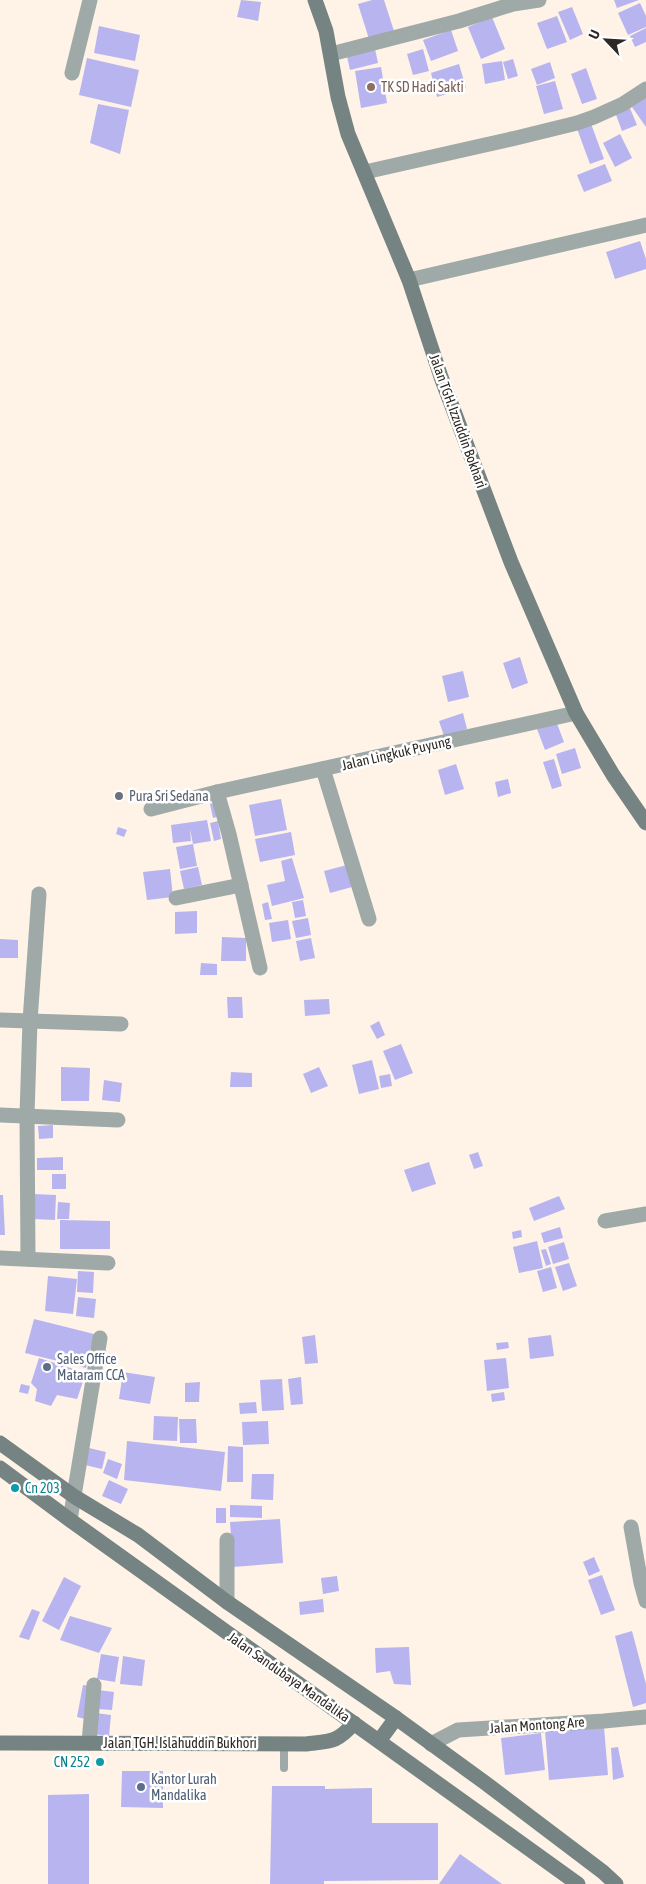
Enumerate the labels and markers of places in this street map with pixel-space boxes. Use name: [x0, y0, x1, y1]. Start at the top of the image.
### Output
place label: TK SD Hadi Sakti: [381, 79, 464, 95]
marker: TK SD Hadi Sakti: [365, 81, 377, 93]
place label: Pura Sri Sedana: [129, 788, 209, 804]
marker: Pura Sri Sedana: [113, 790, 125, 802]
place label: Sales Office Mataram CCA: [57, 1351, 125, 1383]
marker: Sales Office Mataram CCA: [41, 1361, 53, 1373]
place label: Cn 203: [25, 1480, 60, 1496]
marker: Cn 203: [9, 1482, 21, 1494]
place label: CN 252: [54, 1754, 90, 1770]
marker: CN 252: [94, 1756, 106, 1768]
place label: Kantor Lurah Mandalika: [151, 1771, 217, 1803]
marker: Kantor Lurah Mandalika: [135, 1781, 147, 1793]

